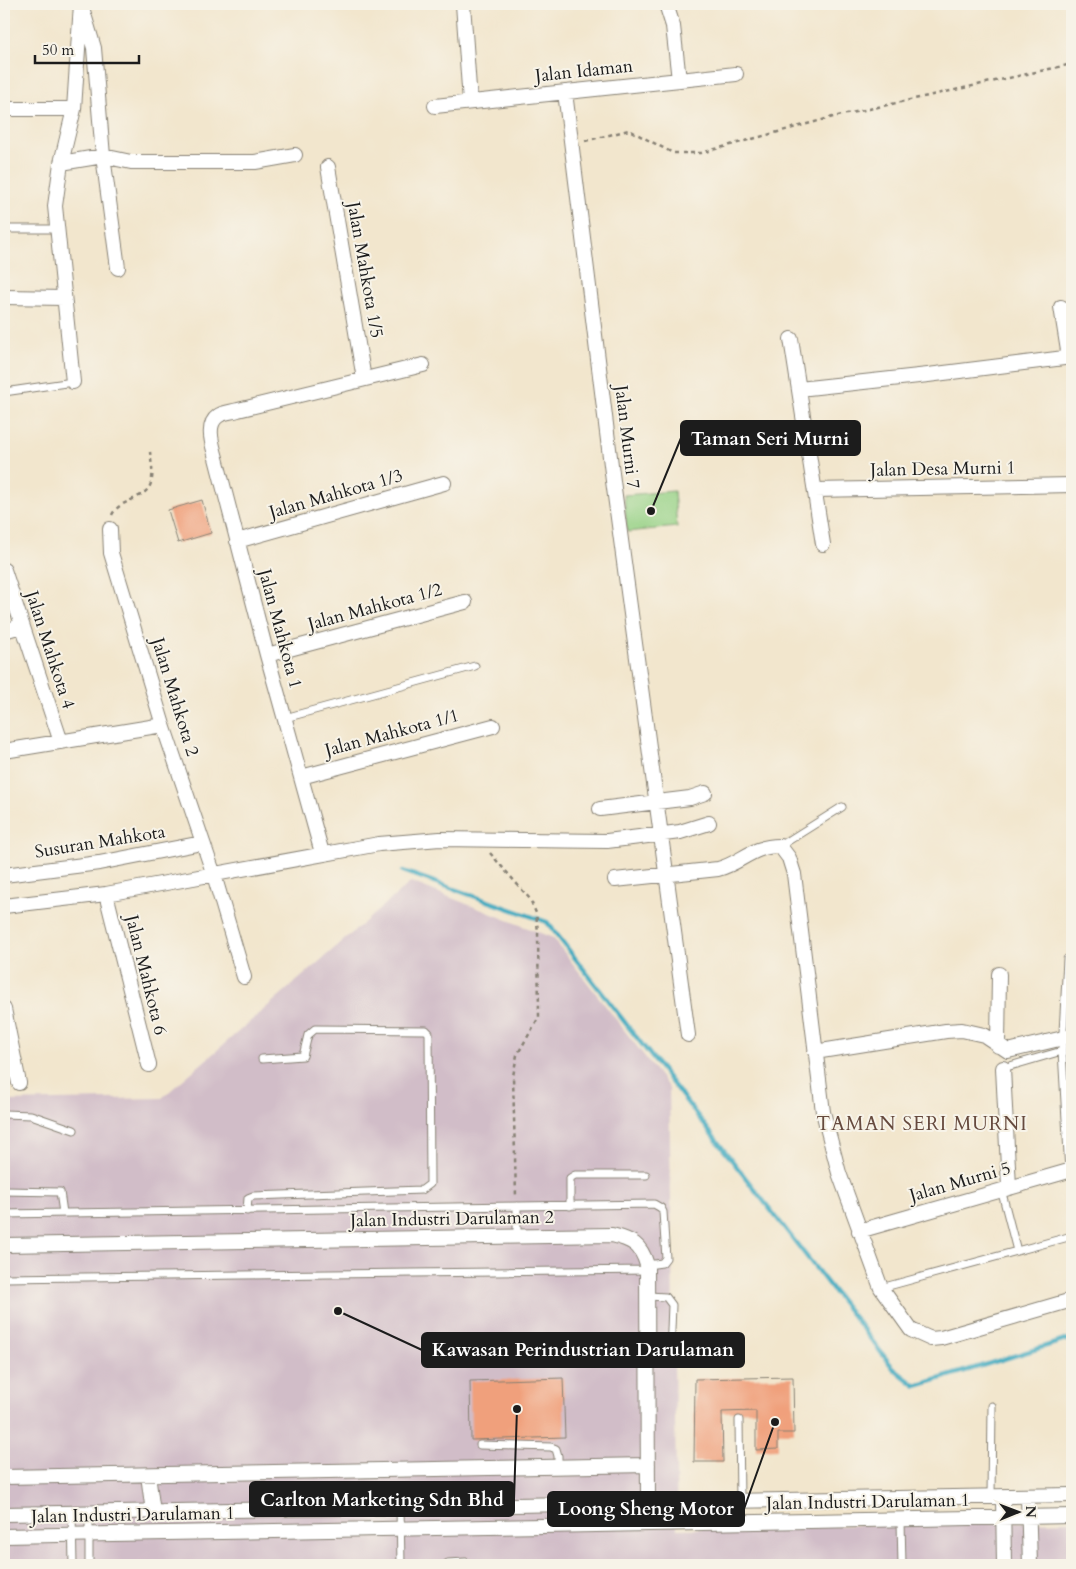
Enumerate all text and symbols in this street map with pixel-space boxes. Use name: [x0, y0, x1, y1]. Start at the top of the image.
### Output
scale bar: [35, 32, 139, 64]
text: 50 m: [42, 40, 74, 60]
street label: Jalan Idaman: [531, 53, 635, 89]
street label: Jalan Mahkota 1/5: [340, 197, 389, 340]
street label: Jalan Murni 7: [608, 381, 646, 490]
callout: Taman Seri Murni: [681, 421, 860, 455]
text: Taman Seri Murni: [691, 426, 849, 452]
street label: Jalan Desa Murni 1: [867, 455, 1016, 483]
street label: Jalan Mahkota 1/3: [263, 463, 406, 526]
street label: Jalan Mahkota 1: [251, 564, 308, 692]
street label: Jalan Mahkota 1/2: [302, 577, 445, 638]
street label: Jalan Mahkota 4: [18, 585, 81, 712]
street label: Jalan Mahkota 2: [144, 632, 205, 759]
street label: Jalan Mahkota 1/1: [319, 703, 462, 764]
street label: Susuran Mahkota: [33, 819, 167, 865]
street label: Jalan Mahkota 6: [118, 909, 173, 1038]
district label: TAMAN SERI MURNI: [816, 1111, 1028, 1137]
street label: Jalan Murni 5: [904, 1156, 1013, 1209]
street label: Jalan Industri Darulaman 2: [347, 1205, 554, 1233]
callout: Kawasan Perindustrian Darulaman: [422, 1333, 744, 1367]
text: Kawasan Perindustrian Darulaman: [432, 1337, 735, 1363]
callout: Carlton Marketing Sdn Bhd: [250, 1482, 514, 1516]
north arrow: [994, 1486, 1044, 1536]
text: Carlton Marketing Sdn Bhd: [260, 1487, 504, 1513]
street label: Jalan Industri Darulaman 1: [763, 1488, 970, 1516]
callout: Loong Sheng Motor: [548, 1492, 744, 1526]
text: Loong Sheng Motor: [558, 1496, 734, 1522]
street label: Jalan Industri Darulaman 1: [28, 1501, 235, 1529]
text: N: [1021, 1506, 1040, 1518]

